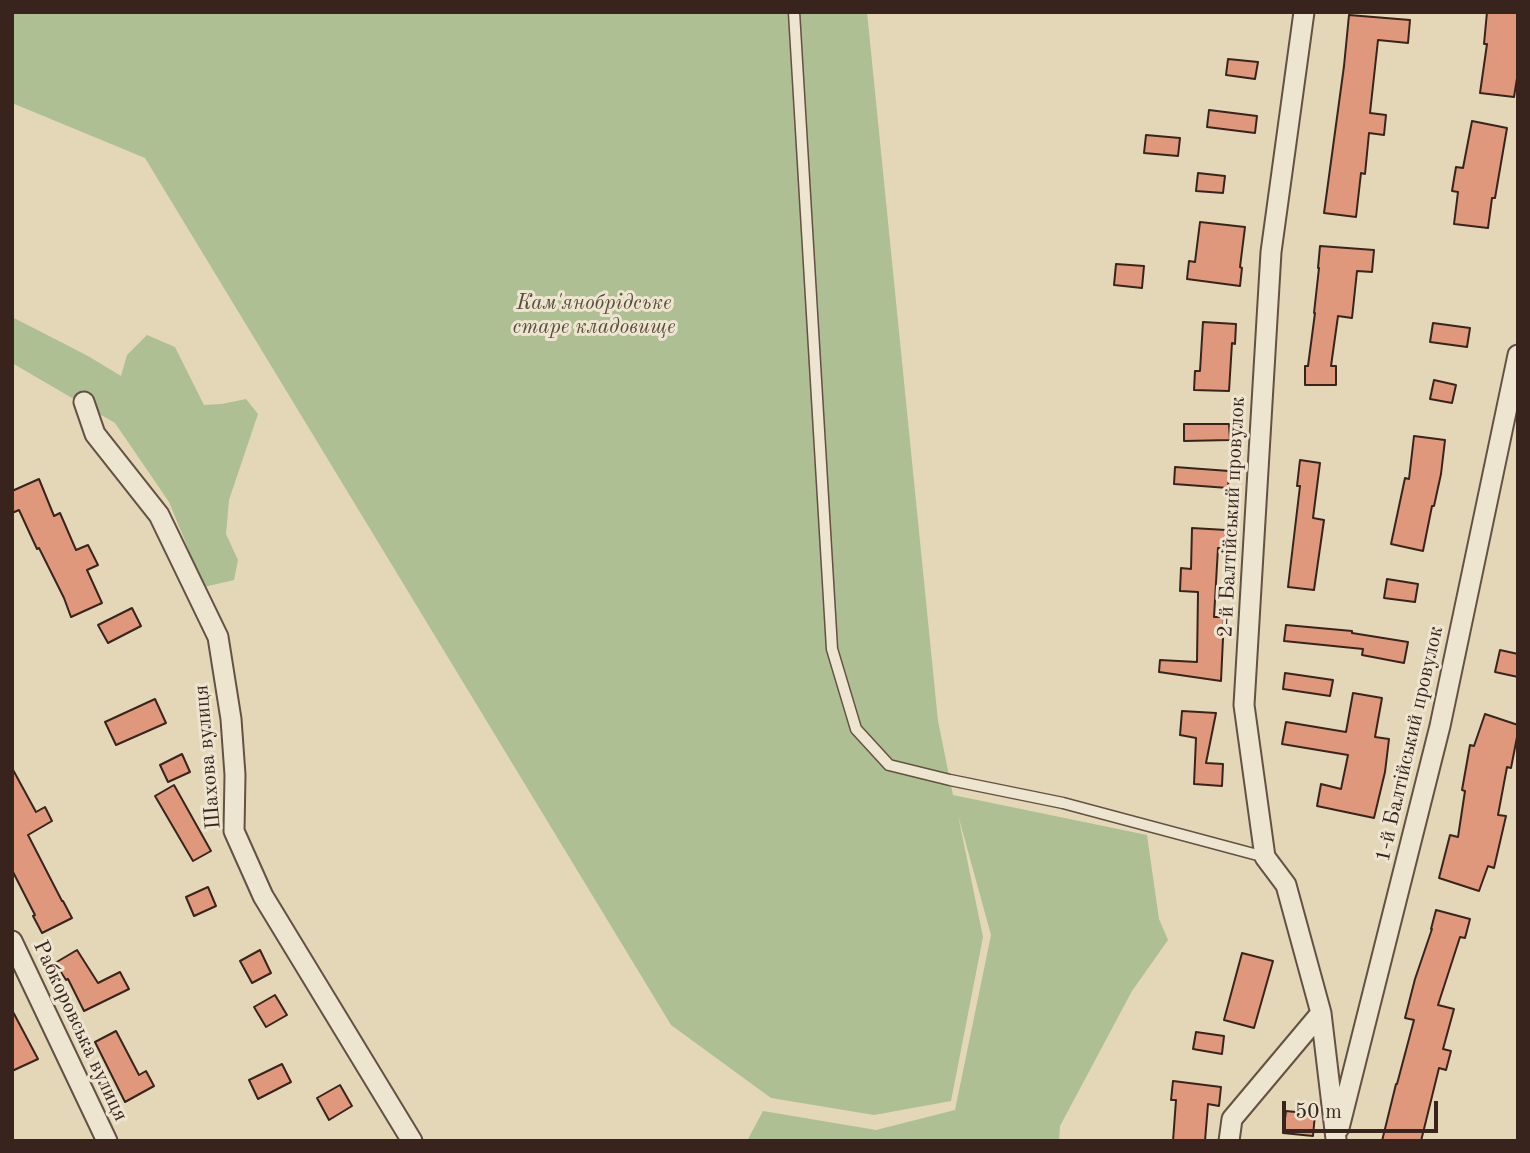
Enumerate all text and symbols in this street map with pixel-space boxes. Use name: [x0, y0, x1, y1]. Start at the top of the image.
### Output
park label: Кам'янобрідське старе кладовище: [512, 290, 676, 340]
street label: 2-й Балтійський провулок: [1213, 396, 1251, 638]
street label: 1-й Балтійський провулок: [1371, 624, 1449, 864]
street label: Шахова вулиця: [189, 684, 227, 830]
street label: Рабкоровська вулиця: [27, 937, 133, 1125]
scale bar: [1285, 1086, 1441, 1130]
text: 50 m: [1295, 1102, 1342, 1123]

